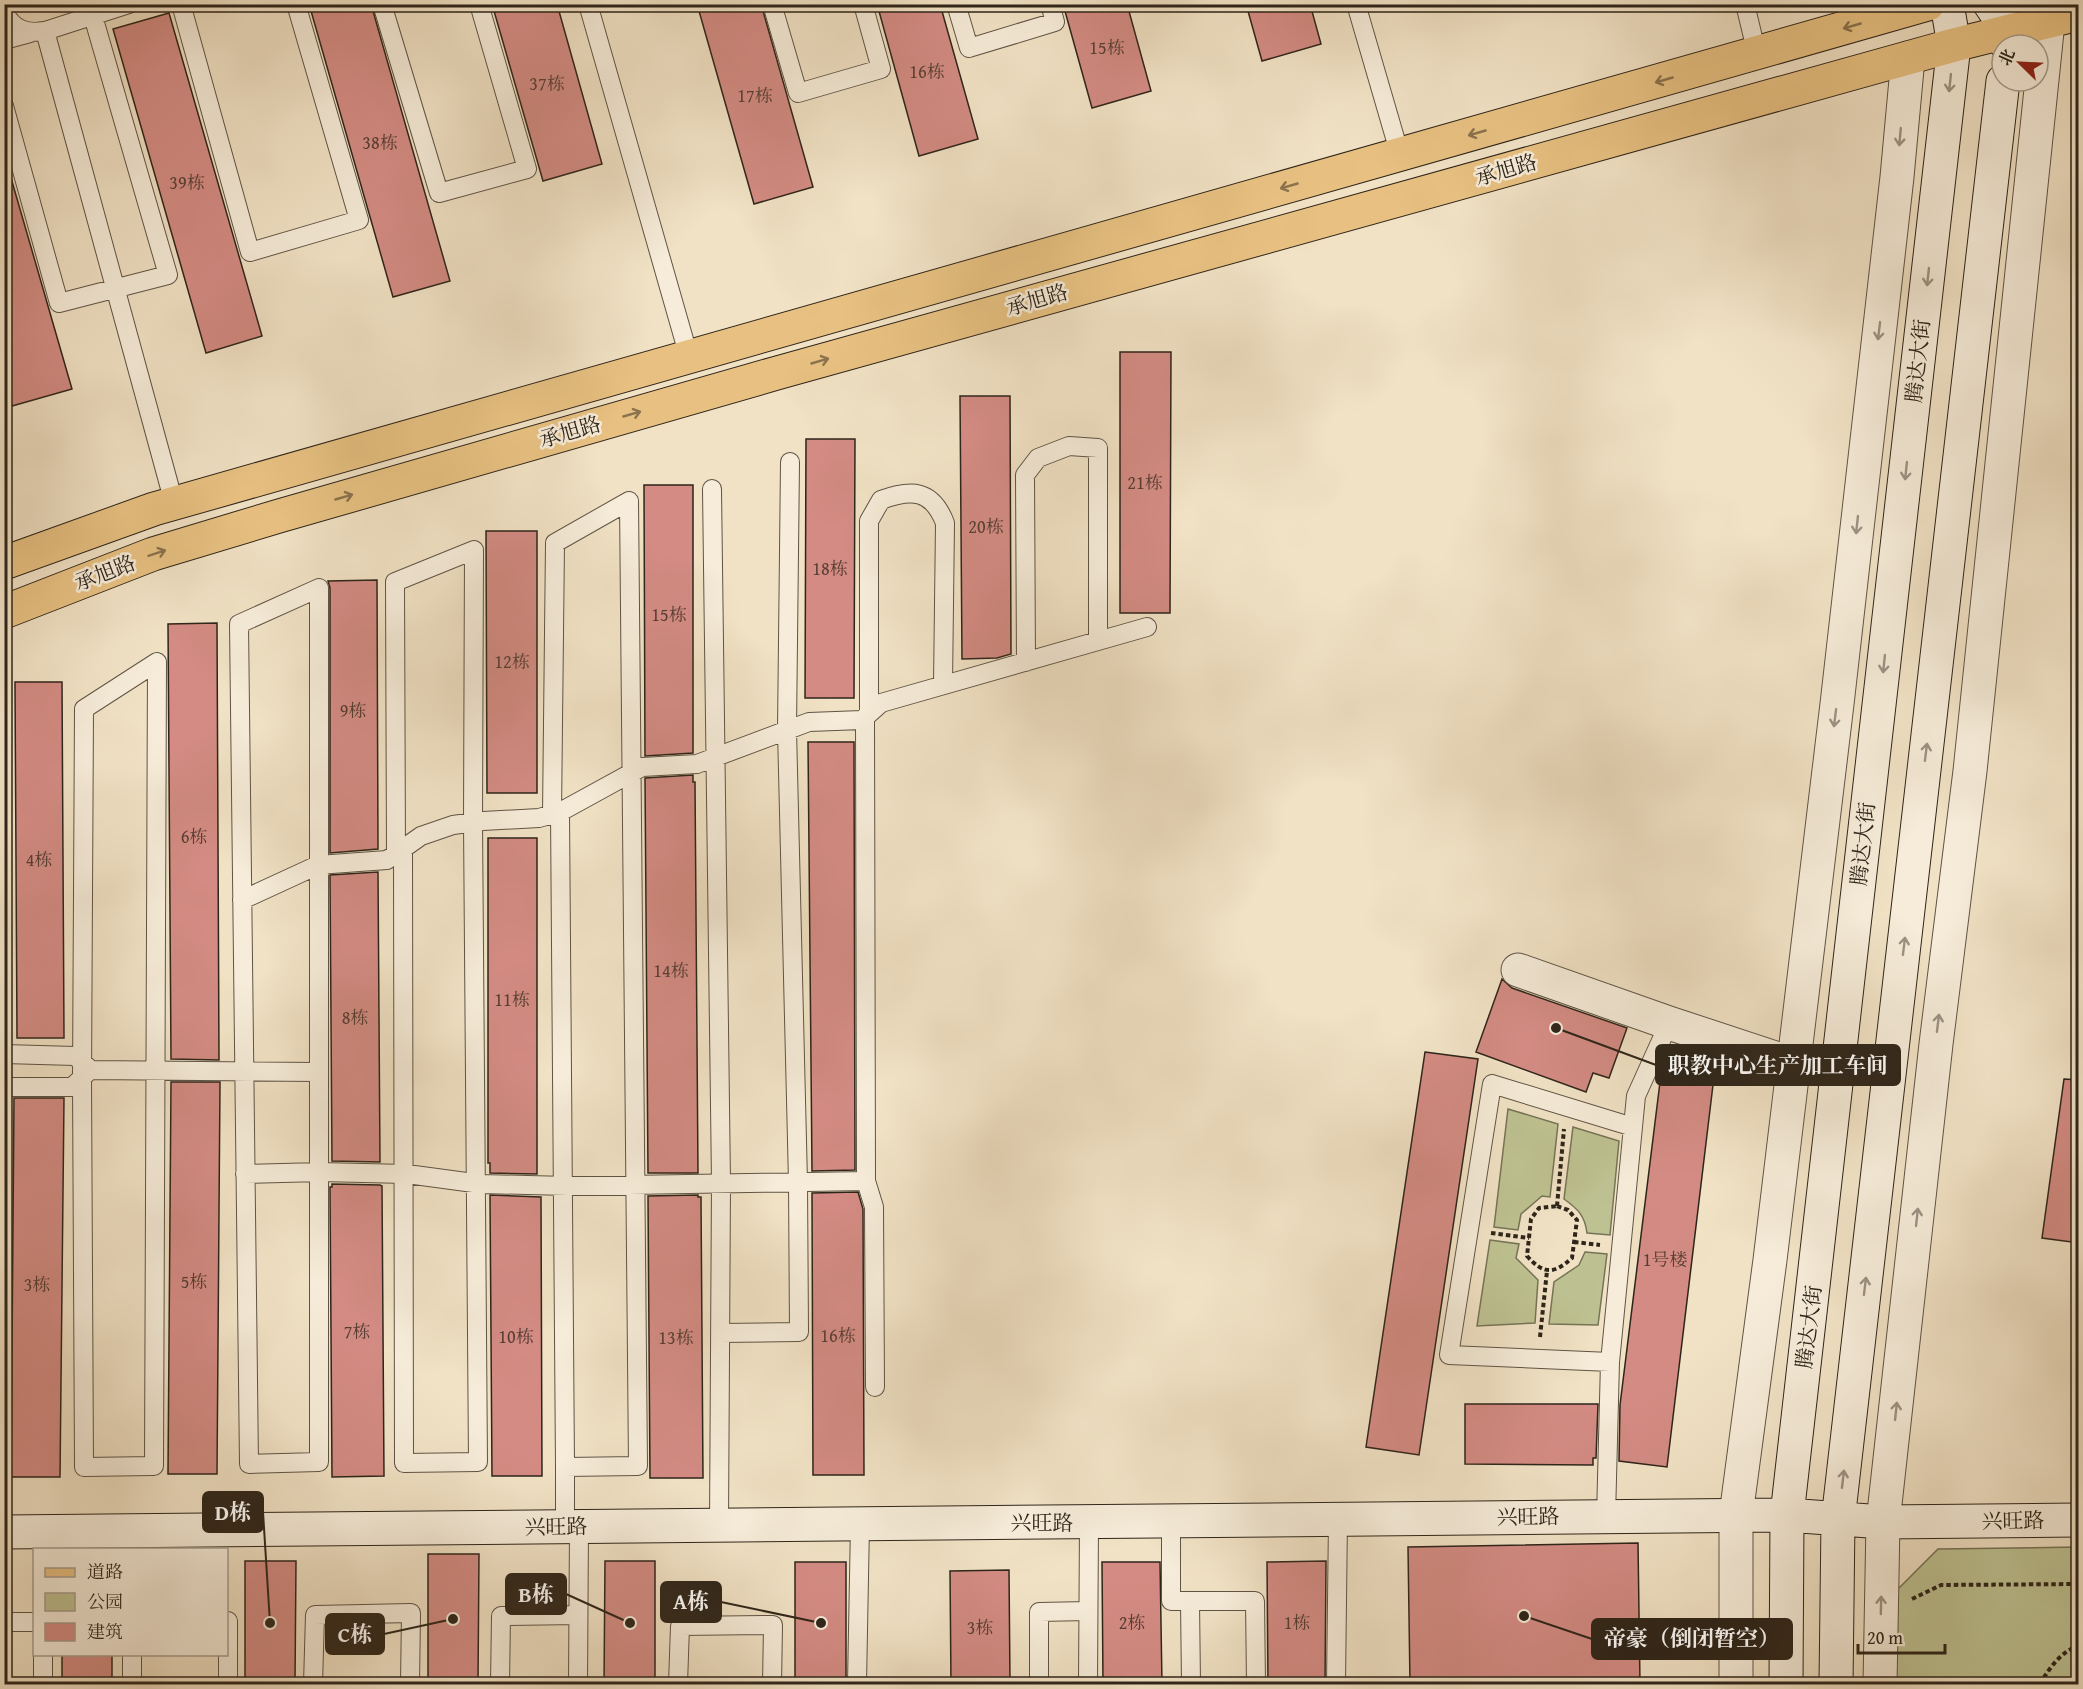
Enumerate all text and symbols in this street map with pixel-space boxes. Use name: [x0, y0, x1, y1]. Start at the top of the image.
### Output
one-way arrow: [1843, 21, 1862, 32]
north arrow: [1990, 33, 2050, 93]
house number: 15栋: [1089, 34, 1125, 61]
text: 北: [1992, 45, 2021, 69]
house number: 16栋: [909, 58, 945, 85]
house number: 37栋: [529, 70, 565, 97]
one-way arrow: [1944, 73, 1955, 93]
one-way arrow: [1655, 75, 1674, 86]
house number: 17栋: [737, 82, 773, 109]
one-way arrow: [1895, 127, 1906, 147]
one-way arrow: [1468, 128, 1487, 139]
house number: 38栋: [362, 129, 398, 156]
street label: 承旭路: [1471, 146, 1540, 193]
house number: 39栋: [169, 169, 205, 196]
one-way arrow: [1280, 181, 1299, 192]
one-way arrow: [1922, 266, 1933, 286]
street label: 承旭路: [1002, 276, 1071, 323]
street label: 腾达大街: [1898, 318, 1937, 404]
one-way arrow: [1873, 321, 1884, 340]
one-way arrow: [810, 355, 829, 366]
street label: 承旭路: [535, 408, 604, 455]
one-way arrow: [622, 408, 641, 420]
one-way arrow: [1900, 460, 1911, 480]
house number: 21栋: [1127, 469, 1163, 496]
one-way arrow: [334, 491, 353, 502]
house number: 20栋: [968, 513, 1004, 540]
one-way arrow: [1851, 514, 1862, 534]
street label: 承旭路: [70, 547, 140, 598]
one-way arrow: [147, 547, 166, 558]
house number: 18栋: [812, 555, 848, 582]
house number: 15栋: [651, 601, 687, 628]
house number: 12栋: [494, 648, 530, 675]
one-way arrow: [1878, 654, 1889, 674]
house number: 9栋: [340, 697, 366, 724]
one-way arrow: [1829, 708, 1840, 728]
one-way arrow: [1921, 743, 1932, 762]
street label: 腾达大街: [1843, 801, 1882, 887]
house number: 6栋: [181, 823, 207, 850]
house number: 4栋: [26, 846, 52, 873]
one-way arrow: [1899, 936, 1910, 956]
house number: 14栋: [653, 957, 689, 984]
house number: 11栋: [494, 986, 530, 1013]
house number: 8栋: [342, 1004, 368, 1031]
one-way arrow: [1933, 1014, 1944, 1034]
callout: 职教中心生产加工车间: [1656, 1045, 1900, 1085]
text: 职教中心生产加工车间: [1668, 1049, 1888, 1081]
one-way arrow: [1912, 1208, 1923, 1227]
house number: 1号楼: [1643, 1246, 1687, 1273]
house number: 5栋: [181, 1268, 207, 1295]
house number: 3栋: [24, 1271, 50, 1298]
one-way arrow: [1860, 1276, 1871, 1296]
street label: 腾达大街: [1788, 1283, 1829, 1371]
house number: 7栋: [344, 1318, 370, 1345]
house number: 16栋: [820, 1322, 856, 1349]
house number: 10栋: [498, 1323, 534, 1350]
house number: 13栋: [658, 1324, 694, 1351]
one-way arrow: [1890, 1401, 1901, 1421]
one-way arrow: [1837, 1470, 1848, 1490]
callout: D栋: [203, 1492, 263, 1532]
text: D栋: [215, 1496, 251, 1528]
street label: 兴旺路: [1496, 1500, 1560, 1533]
street label: 兴旺路: [1981, 1504, 2045, 1537]
street label: 兴旺路: [1011, 1507, 1074, 1538]
street label: 兴旺路: [524, 1510, 588, 1543]
legend: [33, 1548, 228, 1656]
text: 道路: [87, 1558, 123, 1585]
callout: B栋: [506, 1574, 566, 1614]
text: B栋: [518, 1578, 554, 1610]
callout: A栋: [661, 1582, 721, 1622]
text: A栋: [673, 1585, 709, 1617]
text: 公园: [87, 1588, 123, 1615]
one-way arrow: [1876, 1596, 1887, 1616]
house number: 2栋: [1119, 1609, 1145, 1636]
house number: 1栋: [1284, 1609, 1310, 1636]
callout: C栋: [326, 1614, 384, 1654]
house number: 3栋: [967, 1614, 993, 1641]
scale bar: [1858, 1617, 1945, 1655]
text: 建筑: [87, 1618, 123, 1645]
text: C栋: [338, 1618, 372, 1650]
callout: 帝豪（倒闭暂空）: [1592, 1619, 1792, 1659]
text: 帝豪（倒闭暂空）: [1604, 1622, 1780, 1654]
text: 20 m: [1867, 1624, 1903, 1651]

